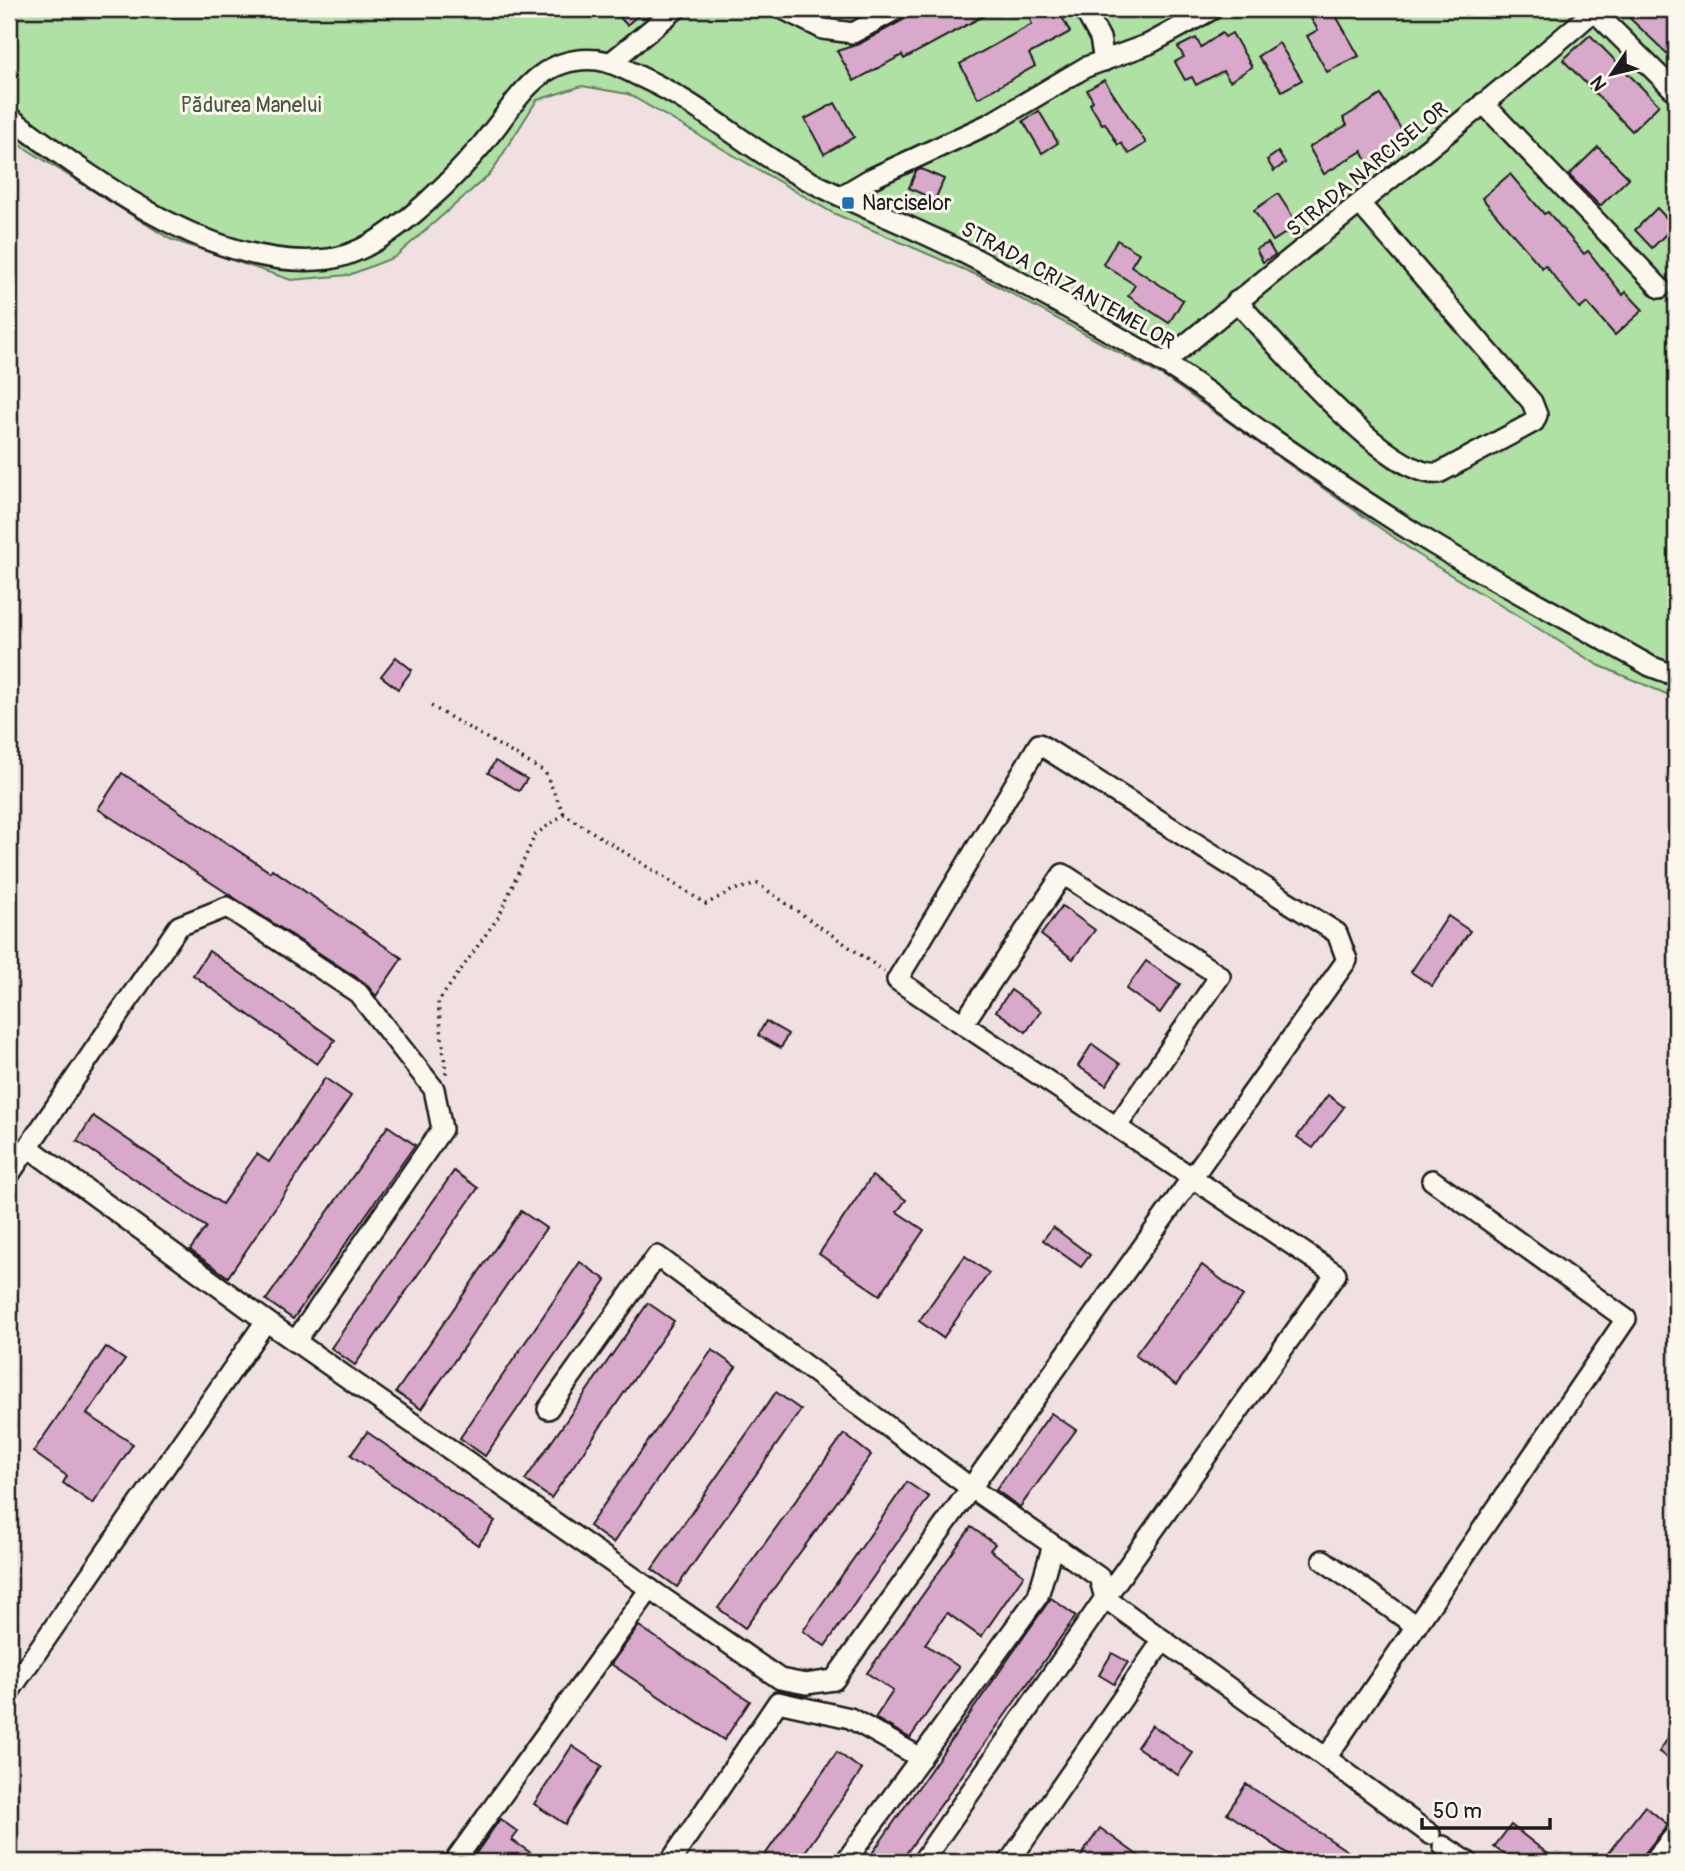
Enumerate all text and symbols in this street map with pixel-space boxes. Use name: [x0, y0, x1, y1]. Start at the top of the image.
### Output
north arrow: [1576, 38, 1646, 108]
text: N: [1585, 71, 1612, 95]
park label: Pădurea Manelui: [181, 92, 322, 119]
street label: STRADA NARCISELOR: [1281, 96, 1454, 243]
place label: Narciselor: [862, 190, 952, 217]
marker: Narciselor: [840, 195, 856, 211]
street label: STRADA CRIZANTEMELOR: [956, 215, 1179, 355]
scale bar: [1422, 1787, 1550, 1831]
text: 50 m: [1433, 1798, 1482, 1825]

